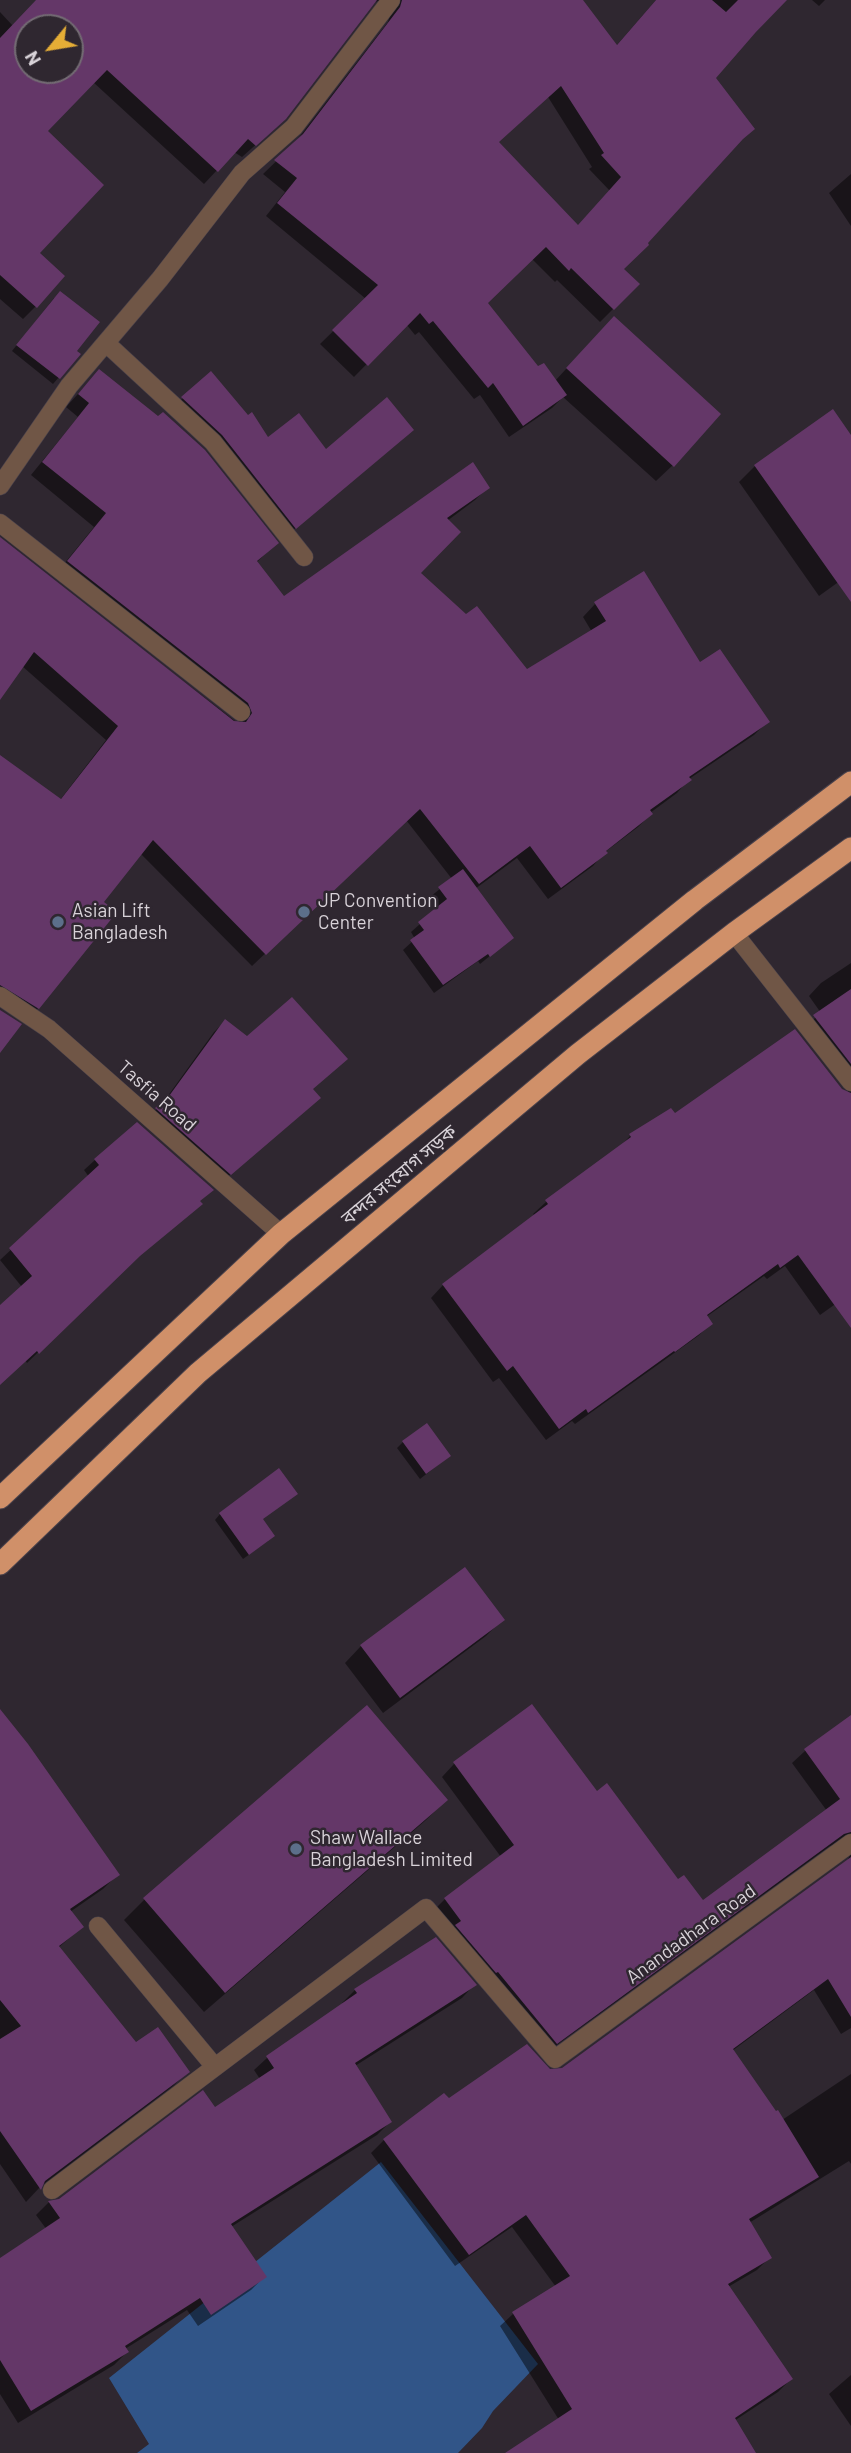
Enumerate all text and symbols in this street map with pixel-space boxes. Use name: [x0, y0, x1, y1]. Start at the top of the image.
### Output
north arrow: [14, 14, 84, 84]
text: N: [19, 48, 45, 70]
place label: JP Convention Center: [318, 890, 437, 934]
place label: Asian Lift Bangladesh: [72, 900, 168, 944]
marker: JP Convention Center: [296, 904, 312, 920]
marker: Asian Lift Bangladesh: [50, 914, 66, 930]
street label: Tasfia Road: [113, 1056, 201, 1136]
street label: বন্দর সংযোগ সড়ক: [337, 1120, 461, 1230]
place label: Shaw Wallace Bangladesh Limited: [310, 1827, 473, 1871]
marker: Shaw Wallace Bangladesh Limited: [288, 1841, 304, 1857]
street label: Anandadhara Road: [622, 1879, 760, 1989]

